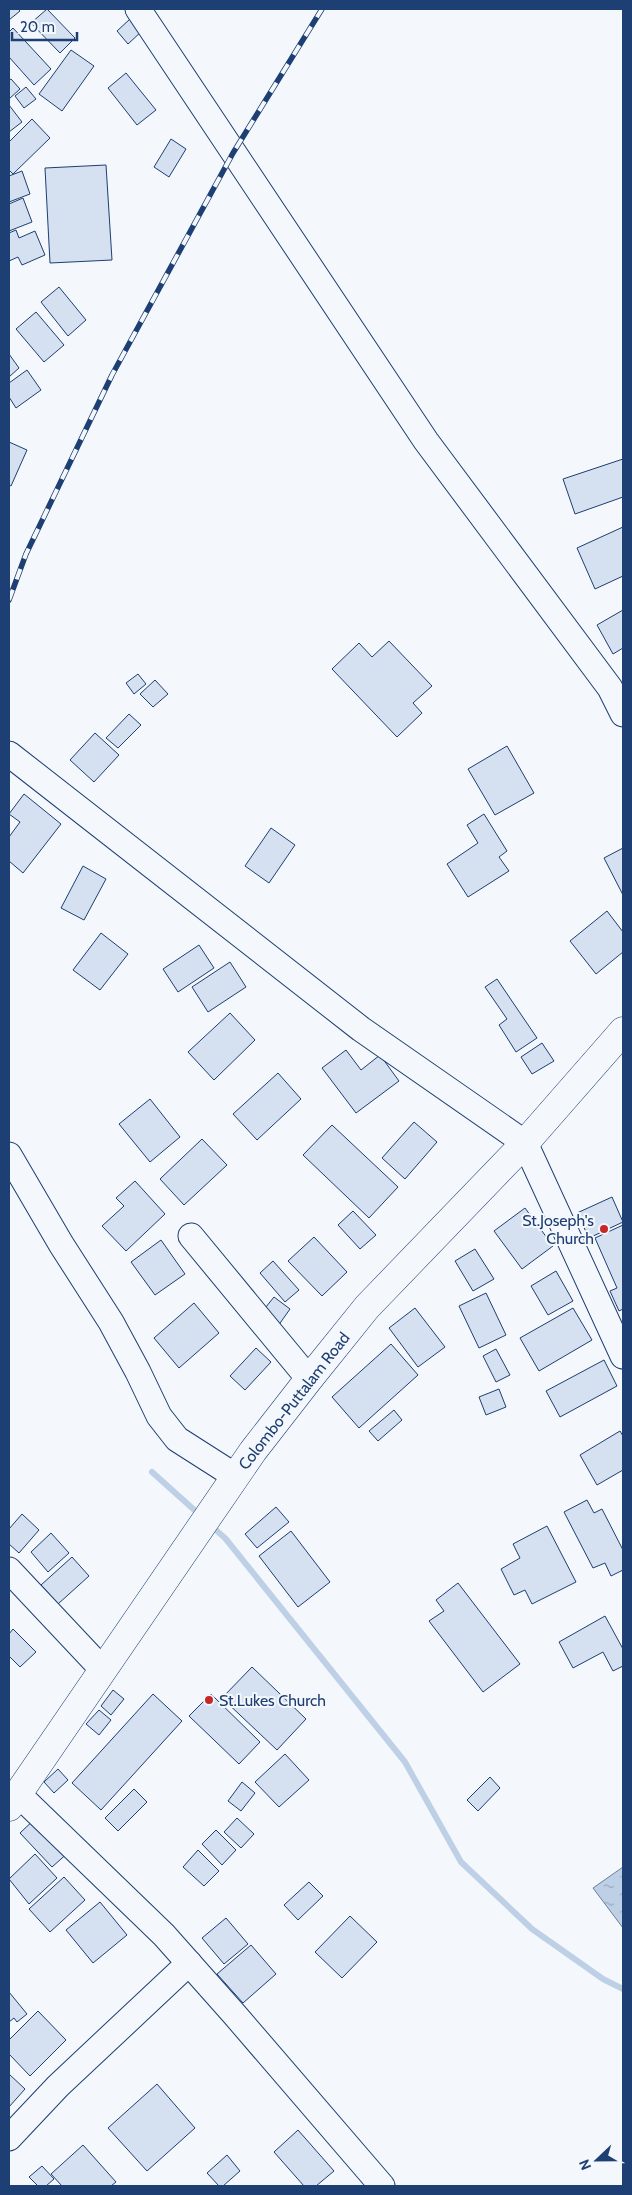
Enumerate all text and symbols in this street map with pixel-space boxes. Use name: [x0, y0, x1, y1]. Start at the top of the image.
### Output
scale bar: [12, 10, 78, 42]
text: 20 m: [20, 18, 55, 36]
place label: St.Joseph's Church: [522, 1211, 594, 1248]
marker: St.Joseph's Church: [598, 1223, 610, 1235]
street label: Colombo-Puttalam Road: [234, 1329, 354, 1473]
place label: St.Lukes Church: [219, 1691, 326, 1710]
marker: St.Lukes Church: [203, 1694, 215, 1706]
north arrow: [572, 2135, 622, 2185]
text: N: [575, 2157, 595, 2173]

